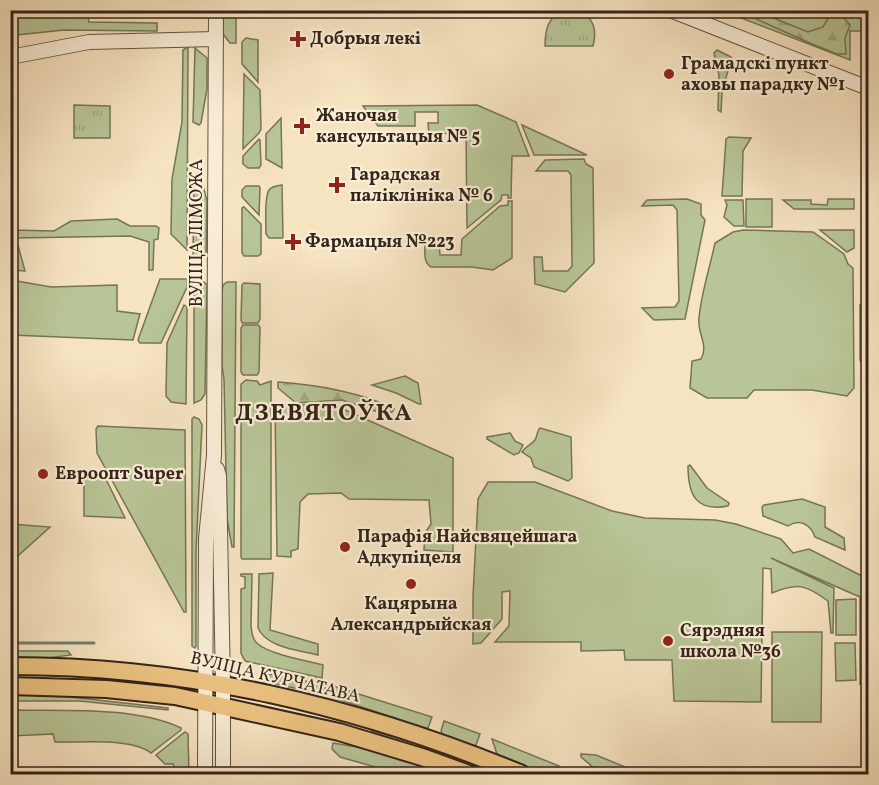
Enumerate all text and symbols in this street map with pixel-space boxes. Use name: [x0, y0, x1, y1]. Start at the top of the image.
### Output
place label: Добрыя лекі: [310, 27, 421, 52]
marker: Добрыя лекі: [291, 32, 305, 46]
place label: Грамадскі пункт аховы парадку №1: [681, 52, 845, 98]
marker: Грамадскі пункт аховы парадку №1: [662, 67, 676, 81]
place label: Жаночая кансультацыя № 5: [316, 104, 480, 150]
marker: Жаночая кансультацыя № 5: [293, 117, 311, 135]
street label: ВУЛІЦА ЛІМОЖА: [185, 158, 210, 307]
place label: Гарадская паліклініка № 6: [350, 163, 493, 209]
marker: Гарадская паліклініка № 6: [328, 176, 346, 194]
place label: Фармацыя №223: [305, 230, 455, 255]
marker: Фармацыя №223: [286, 235, 300, 249]
district label: ДЗЕВЯТОЎКА: [235, 397, 413, 431]
place label: Евроопт Super: [55, 462, 184, 487]
marker: Евроопт Super: [36, 467, 50, 481]
place label: Парафія Найсвяцейшага Адкупіцеля: [357, 525, 578, 571]
marker: Парафія Найсвяцейшага Адкупіцеля: [338, 540, 352, 554]
marker: Кацярына Александрыйская: [404, 577, 418, 591]
place label: Кацярына Александрыйская: [330, 592, 492, 638]
place label: Сярэдняя школа №36: [680, 619, 781, 665]
marker: Сярэдняя школа №36: [661, 634, 675, 648]
street label: ВУЛІЦА КУРЧАТАВА: [188, 646, 363, 710]

